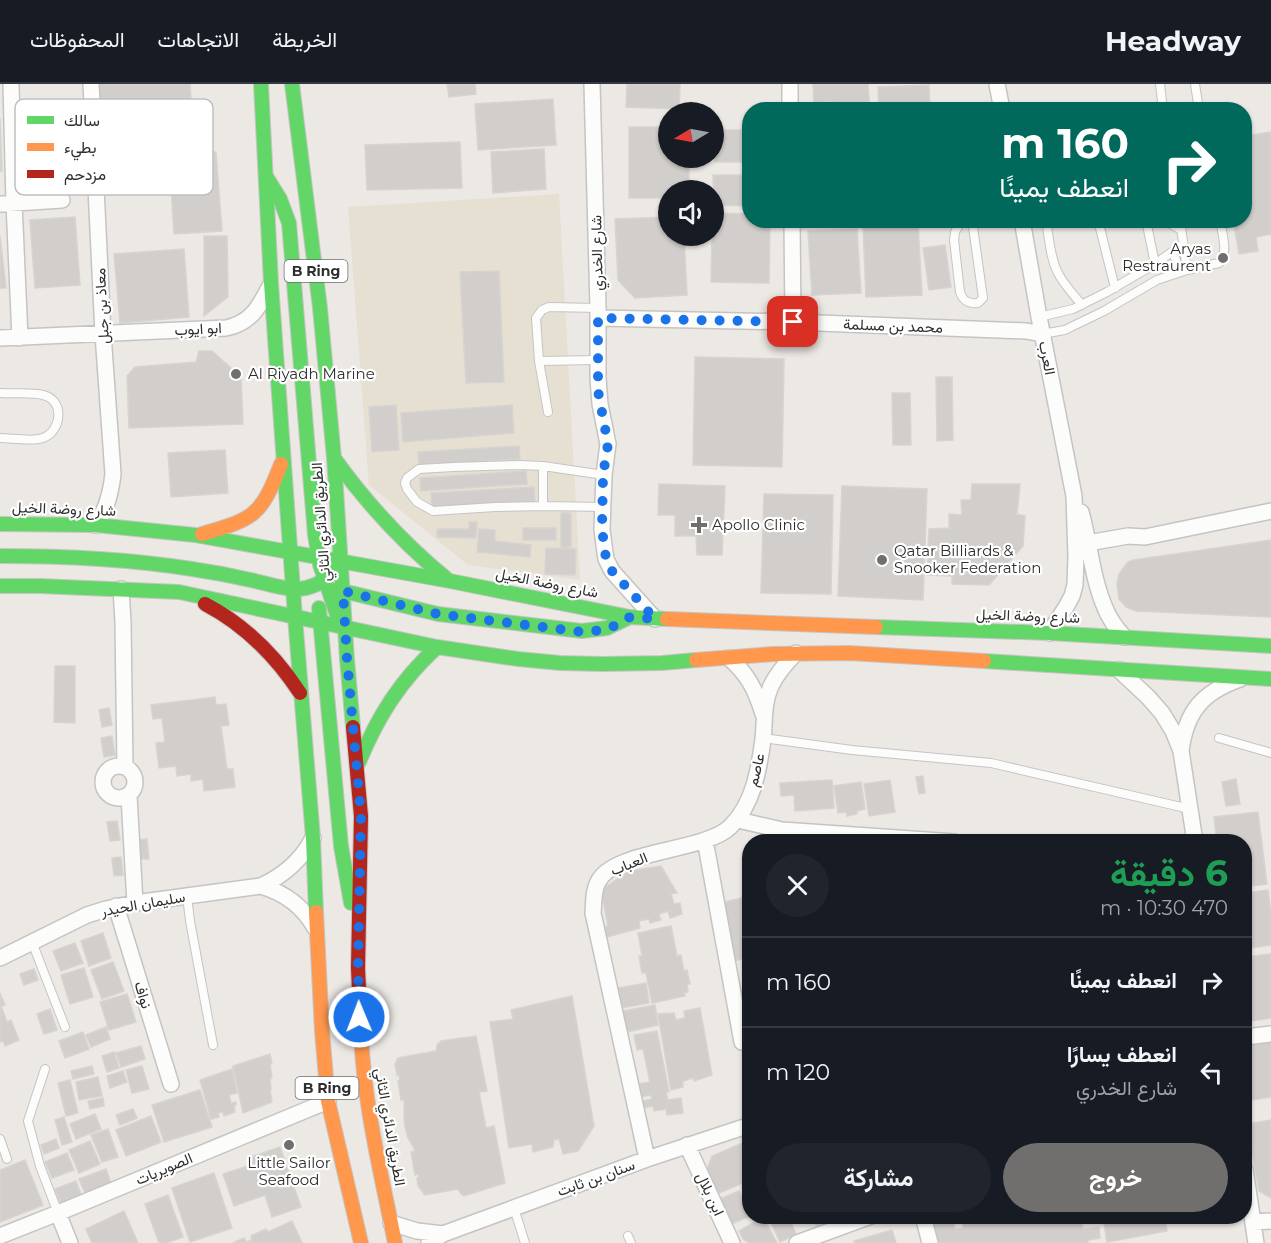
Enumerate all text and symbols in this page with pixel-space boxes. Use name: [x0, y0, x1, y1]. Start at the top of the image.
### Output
text: Headway: [1105, 24, 1241, 58]
text: المحفوظات: [30, 27, 125, 52]
text: الاتجاهات: [158, 27, 239, 52]
text: الخريطة: [272, 27, 337, 52]
legend: [15, 99, 213, 195]
north arrow: [658, 102, 724, 168]
map controls: [658, 102, 724, 246]
text: سالك: [64, 111, 100, 130]
text: 160 m: [1001, 117, 1129, 169]
icon: right: [1150, 126, 1228, 204]
text: بطيء: [64, 138, 96, 161]
text: مزدحم: [64, 165, 106, 185]
text: انعطف يمينًا: [999, 171, 1129, 204]
button: sound: [658, 180, 724, 246]
street label: شارع الخدري: [586, 215, 611, 291]
place label: Aryas Restraurent: [1122, 239, 1211, 275]
marker: Aryas Restraurent: [1216, 251, 1230, 265]
road number: B Ring: [284, 260, 348, 282]
street label: معاذ بن جبل: [90, 267, 114, 345]
pin: [767, 296, 818, 347]
icon: arrive: [776, 305, 809, 338]
street label: محمد بن مسلمة: [843, 314, 943, 338]
street label: ابو ايوب: [174, 318, 222, 339]
street label: العرب: [1035, 339, 1060, 376]
place label: Al Riyadh Marine: [248, 364, 375, 383]
marker: Al Riyadh Marine: [229, 367, 243, 381]
street label: الطريق الدائري الثاني: [307, 461, 338, 582]
street label: شارع روضة الخيل: [12, 497, 116, 522]
place label: Apollo Clinic: [712, 515, 805, 534]
marker: Apollo Clinic: [690, 516, 708, 534]
place label: Qatar Billiards & Snooker Federation: [894, 541, 1041, 577]
marker: Qatar Billiards & Snooker Federation: [875, 553, 889, 567]
street label: شارع روضة الخيل: [494, 563, 600, 604]
street label: شارع روضة الخيل: [976, 604, 1080, 629]
street label: عاصم: [742, 751, 770, 789]
street label: العباب: [607, 847, 650, 880]
text: 6 دقيقة: [1110, 851, 1228, 895]
button: close: [766, 854, 829, 917]
street label: سليمان الحيدر: [98, 887, 187, 920]
text: 470 m · 10:30: [1100, 896, 1228, 920]
icon: right: [1195, 966, 1228, 999]
text: انعطف يمينًا: [1069, 967, 1177, 994]
text: 160 m: [766, 969, 831, 996]
street label: نواف: [130, 979, 157, 1011]
position arrow: [327, 985, 391, 1049]
text: انعطف يسارًا: [1067, 1041, 1177, 1068]
icon: left: [1195, 1056, 1228, 1089]
text: 120 m: [766, 1059, 830, 1086]
street label: الطريق الدائري الثاني: [367, 1066, 410, 1188]
text: شارع الخدري: [1076, 1076, 1177, 1100]
road number: B Ring: [296, 1077, 358, 1099]
marker: Little Sailor Seafood: [282, 1138, 296, 1152]
button: مشاركة: [766, 1143, 991, 1212]
button: خروج: [1003, 1143, 1228, 1212]
street label: الصويريات: [132, 1148, 195, 1189]
place label: Little Sailor Seafood: [247, 1153, 331, 1189]
street label: سنان بن ثابت: [554, 1155, 638, 1201]
street label: ابن بلال: [691, 1169, 729, 1219]

